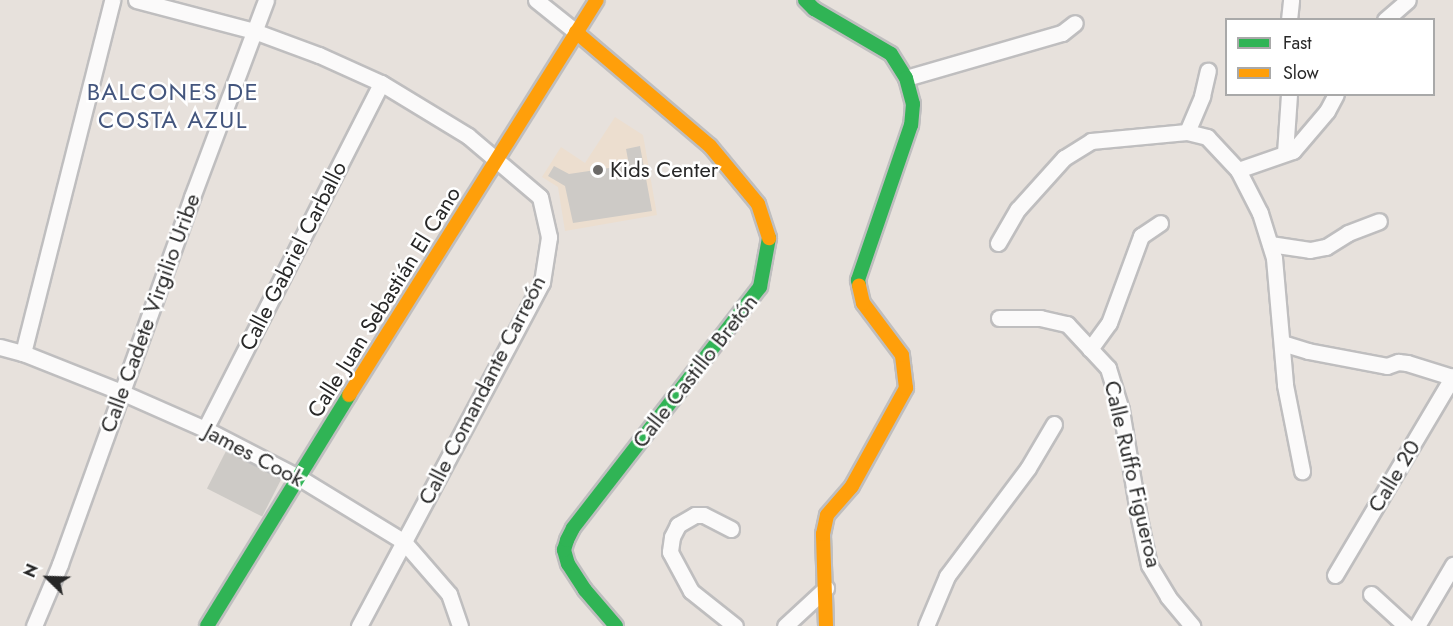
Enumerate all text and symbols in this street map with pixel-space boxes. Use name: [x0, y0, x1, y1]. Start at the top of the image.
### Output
legend: [1225, 18, 1435, 96]
text: Fast: [1283, 30, 1312, 56]
text: Slow: [1283, 60, 1319, 86]
district label: BALCONES DE COSTA AZUL: [87, 78, 259, 134]
street label: Calle Gabriel Carballo: [234, 157, 352, 355]
place label: Kids Center: [610, 157, 718, 183]
marker: Kids Center: [591, 163, 605, 177]
street label: Calle Juan Sebastián El Cano: [302, 182, 466, 422]
street label: Calle Cadete Virgilio Uribe: [94, 190, 206, 436]
street label: Calle Comandante Carreón: [413, 271, 551, 509]
street label: Calle Castillo Bretón: [627, 289, 763, 453]
street label: Calle Ruffo Figueroa: [1099, 378, 1167, 570]
street label: James Cook: [200, 418, 308, 492]
street label: Calle 20: [1362, 435, 1426, 517]
north arrow: [18, 548, 78, 608]
text: N: [18, 560, 44, 581]

